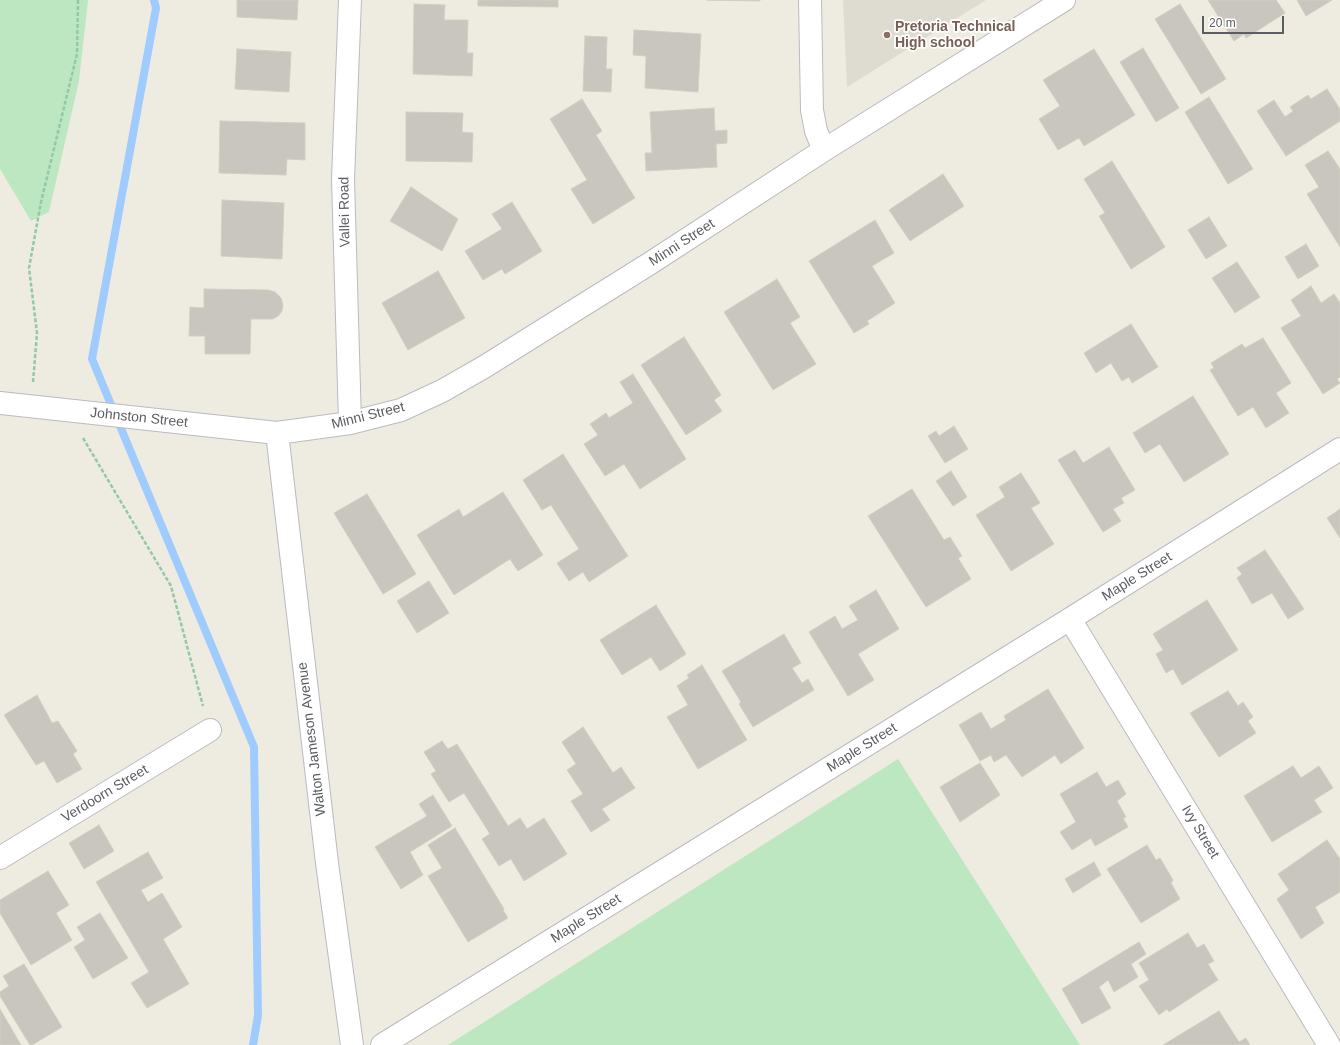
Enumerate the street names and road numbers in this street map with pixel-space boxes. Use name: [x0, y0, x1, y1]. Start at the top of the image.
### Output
street label: Vallei Road: [336, 177, 354, 247]
street label: Minni Street: [646, 216, 718, 270]
street label: Minni Street: [330, 399, 406, 433]
street label: Johnston Street: [89, 405, 189, 431]
street label: Maple Street: [1099, 549, 1175, 605]
street label: Walton Jameson Avenue: [294, 661, 330, 817]
street label: Maple Street: [824, 720, 900, 776]
street label: Verdoorn Street: [59, 762, 151, 826]
street label: Ivy Street: [1178, 802, 1222, 862]
street label: Maple Street: [548, 891, 624, 947]

